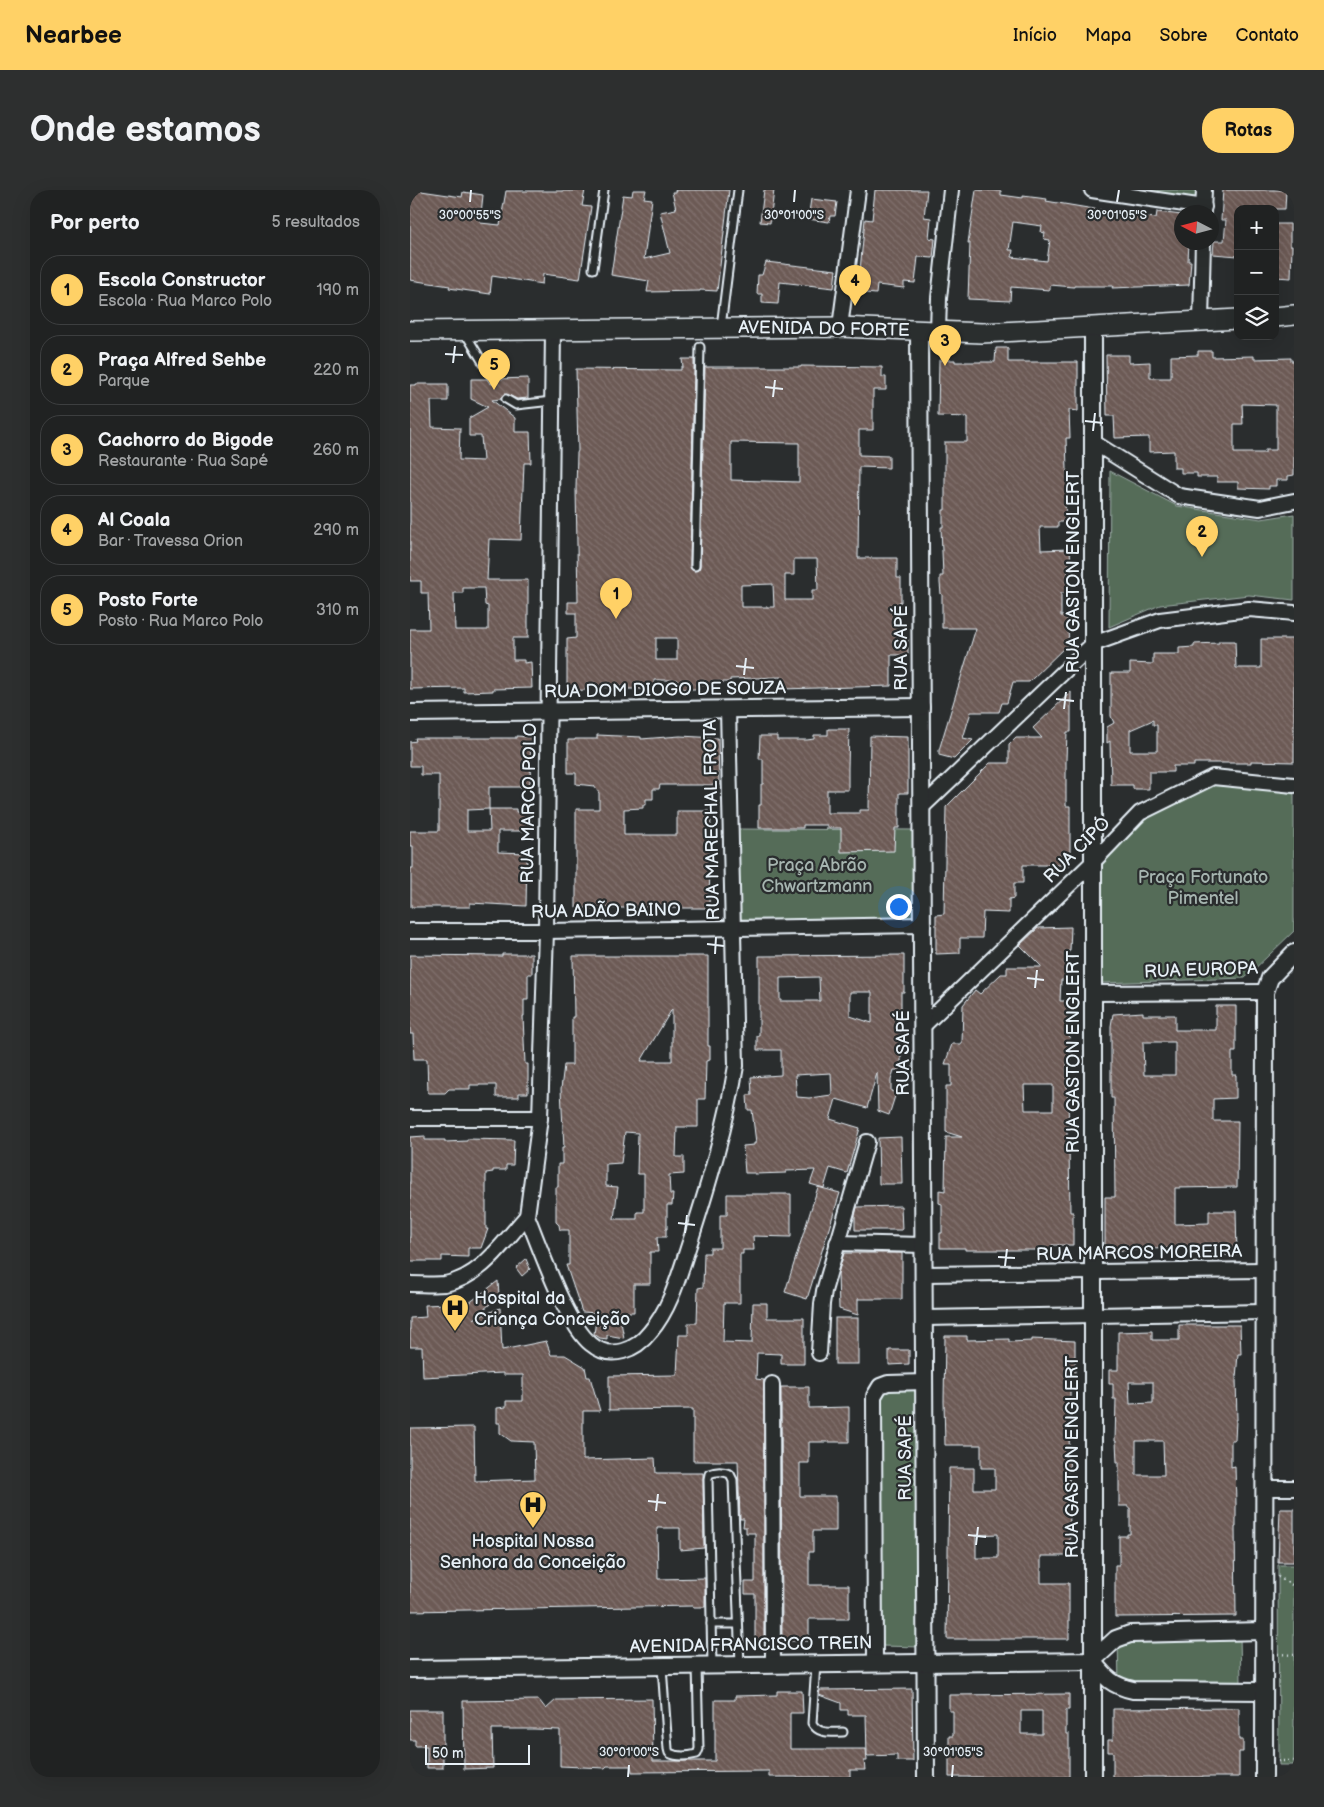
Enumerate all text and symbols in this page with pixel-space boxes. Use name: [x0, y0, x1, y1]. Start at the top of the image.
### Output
text: Nearbee: [25, 21, 122, 50]
text: Início: [1013, 25, 1057, 46]
text: Mapa: [1085, 25, 1131, 46]
text: Sobre: [1159, 25, 1207, 46]
text: Contato: [1235, 25, 1299, 46]
button: Rotas: [1202, 108, 1294, 153]
text: Onde estamos: [30, 109, 261, 152]
north arrow: [1174, 205, 1219, 250]
map controls: [1234, 205, 1279, 340]
button: +: [1234, 205, 1279, 250]
text: 30°00'55"S: [439, 208, 501, 223]
text: 30°01'00"S: [764, 208, 824, 223]
text: 30°01'05"S: [1087, 208, 1147, 223]
text: Por perto: [50, 210, 140, 235]
text: 5 resultados: [272, 213, 360, 232]
button: −: [1234, 250, 1279, 295]
pin: 4: [839, 265, 871, 306]
text: Escola Constructor: [98, 269, 265, 292]
text: 1: [64, 281, 70, 300]
text: 190 m: [317, 281, 359, 300]
text: Escola · Rua Marco Polo: [98, 292, 272, 311]
button: layers: [1234, 295, 1279, 340]
street label: AVENIDA DO FORTE: [738, 317, 910, 341]
pin: 3: [929, 325, 961, 366]
text: Praça Alfred Sehbe: [98, 349, 266, 372]
pin: 5: [478, 349, 510, 390]
text: 2: [62, 361, 72, 380]
text: 220 m: [313, 361, 359, 380]
text: Parque: [98, 372, 150, 391]
text: Cachorro do Bigode: [98, 429, 273, 452]
text: 3: [62, 441, 72, 460]
text: 260 m: [313, 441, 359, 460]
text: Restaurante · Rua Sapé: [98, 452, 268, 471]
street label: RUA GASTON ENGLERT: [1063, 471, 1084, 673]
text: Al Coala: [98, 509, 170, 532]
pin: 2: [1186, 516, 1218, 557]
text: 4: [62, 521, 72, 540]
text: 290 m: [313, 521, 359, 540]
text: Bar · Travessa Orion: [98, 532, 243, 551]
pin: 1: [600, 578, 632, 619]
text: Posto Forte: [98, 589, 198, 612]
text: 5: [62, 601, 72, 620]
text: 310 m: [316, 601, 359, 620]
street label: RUA SAPÉ: [889, 605, 912, 691]
text: Posto · Rua Marco Polo: [98, 612, 263, 631]
street label: RUA DOM DIOGO DE SOUZA: [544, 677, 786, 703]
street label: RUA MARECHAL FROTA: [700, 719, 724, 921]
street label: RUA MARCO POLO: [517, 722, 541, 884]
street label: RUA CIPÓ: [1038, 811, 1114, 887]
park label: Praça Abrão Chwartzmann: [762, 855, 872, 897]
park label: Praça Fortunato Pimentel: [1138, 867, 1268, 909]
your location: [886, 894, 912, 920]
street label: RUA ADÃO BAINO: [531, 898, 681, 923]
street label: RUA GASTON ENGLERT: [1063, 951, 1084, 1153]
street label: RUA EUROPA: [1144, 958, 1258, 982]
street label: RUA SAPÉ: [891, 1010, 914, 1096]
street label: RUA MARCOS MOREIRA: [1036, 1241, 1242, 1265]
place label: Hospital da Criança Conceição: [474, 1288, 630, 1330]
hospital icon: Hospital da Criança Conceição: [440, 1293, 470, 1332]
street label: RUA GASTON ENGLERT: [1062, 1356, 1083, 1558]
street label: RUA SAPÉ: [893, 1415, 916, 1501]
hospital icon: Hospital Nossa Senhora da Conceição: [518, 1490, 548, 1529]
place label: Hospital Nossa Senhora da Conceição: [440, 1531, 626, 1573]
street label: AVENIDA FRANCISCO TREIN: [629, 1632, 873, 1658]
scale bar: [425, 1742, 530, 1765]
text: 50 m: [432, 1745, 464, 1762]
text: 30°01'00"S: [599, 1745, 659, 1760]
text: 30°01'05"S: [923, 1745, 983, 1760]

